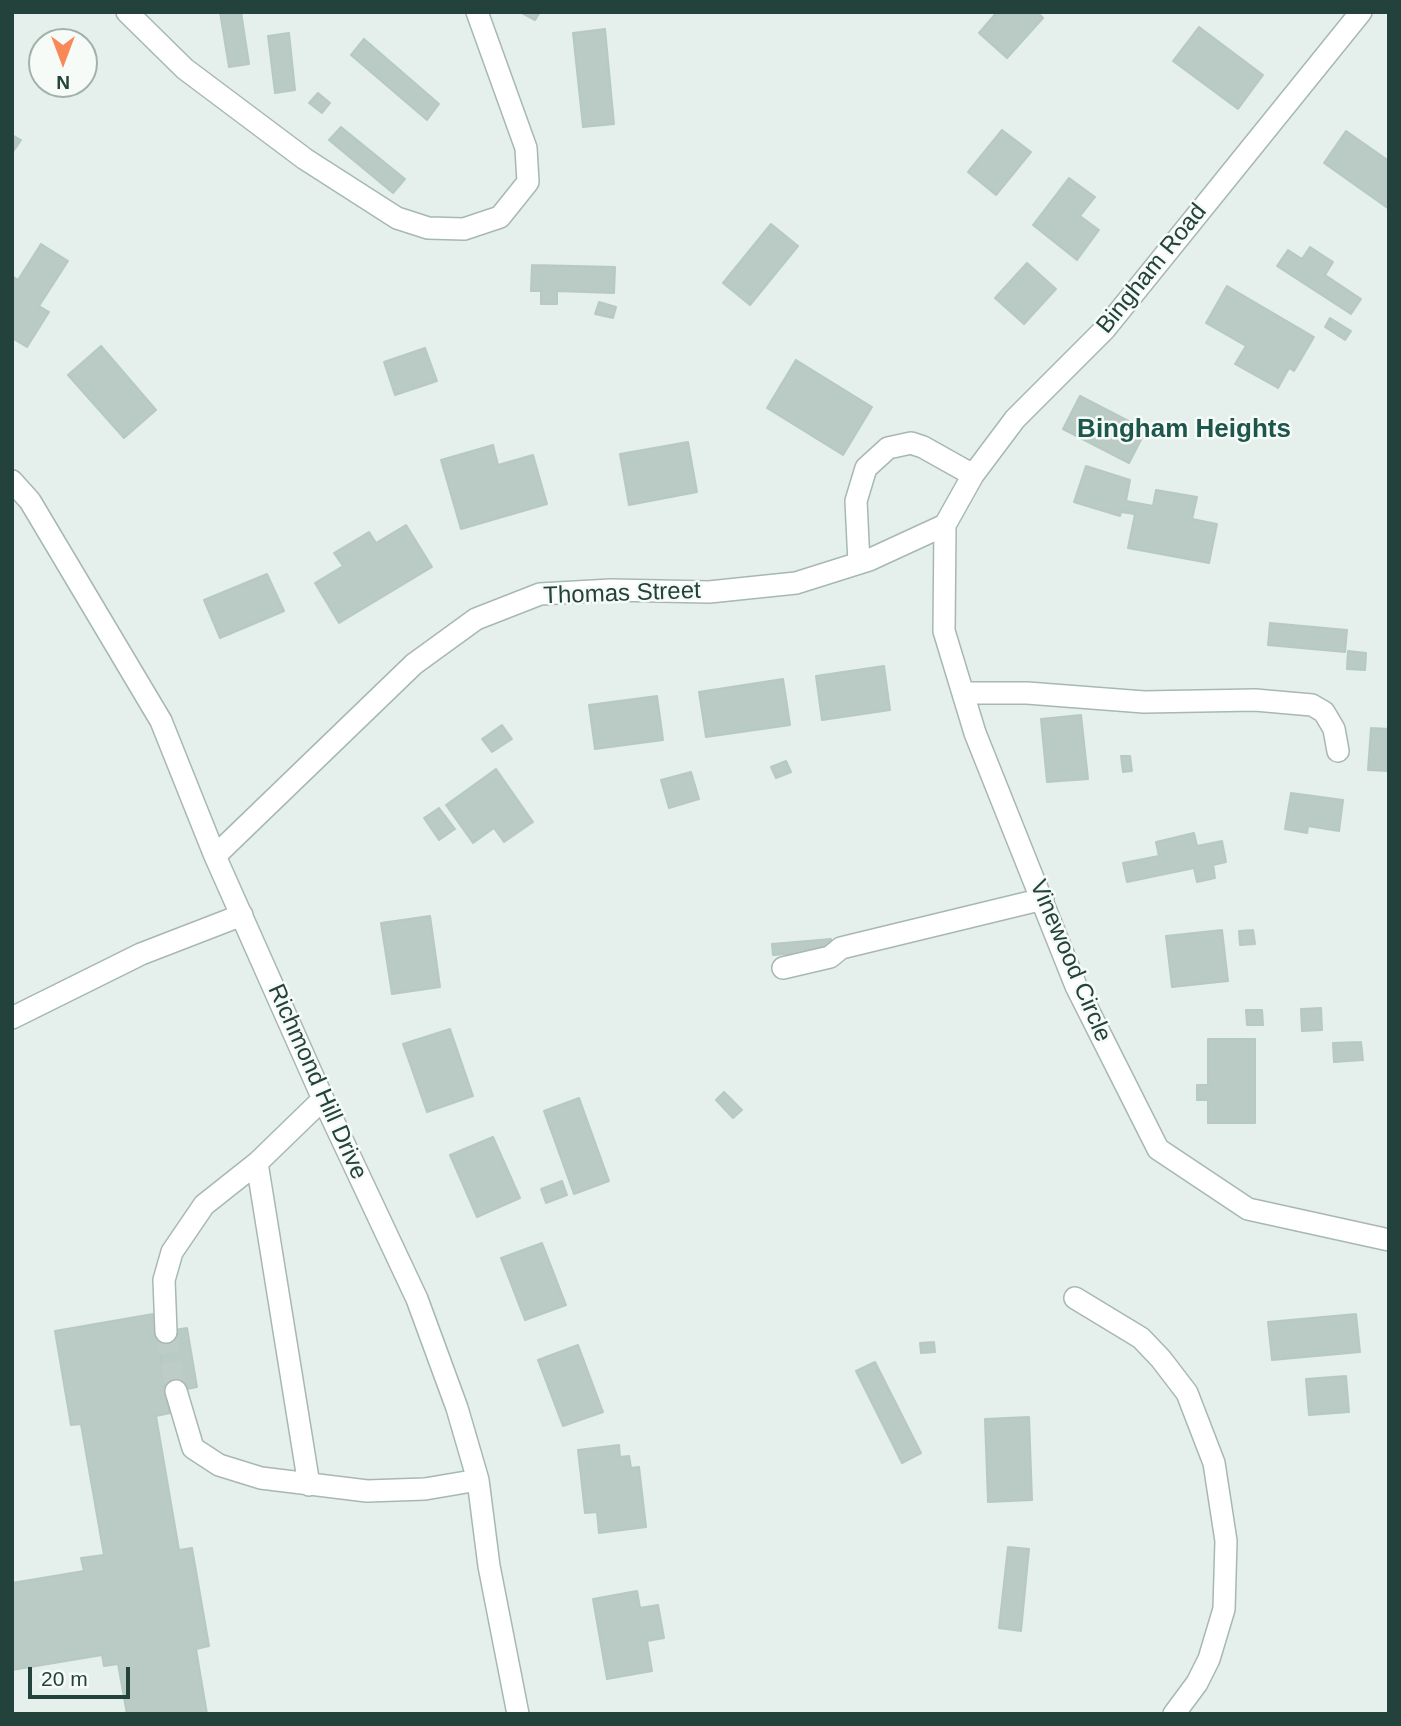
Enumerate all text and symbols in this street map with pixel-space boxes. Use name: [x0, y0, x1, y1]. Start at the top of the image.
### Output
north arrow: [28, 28, 98, 98]
text: N: [56, 72, 70, 93]
street label: Bingham Road: [1091, 198, 1213, 340]
district label: Bingham Heights: [1077, 414, 1291, 446]
street label: Thomas Street: [543, 577, 701, 611]
street label: Vinewood Circle: [1023, 876, 1117, 1046]
street label: Richmond Hill Drive: [261, 980, 373, 1184]
scale bar: [32, 1652, 133, 1696]
text: 20 m: [41, 1667, 88, 1690]

